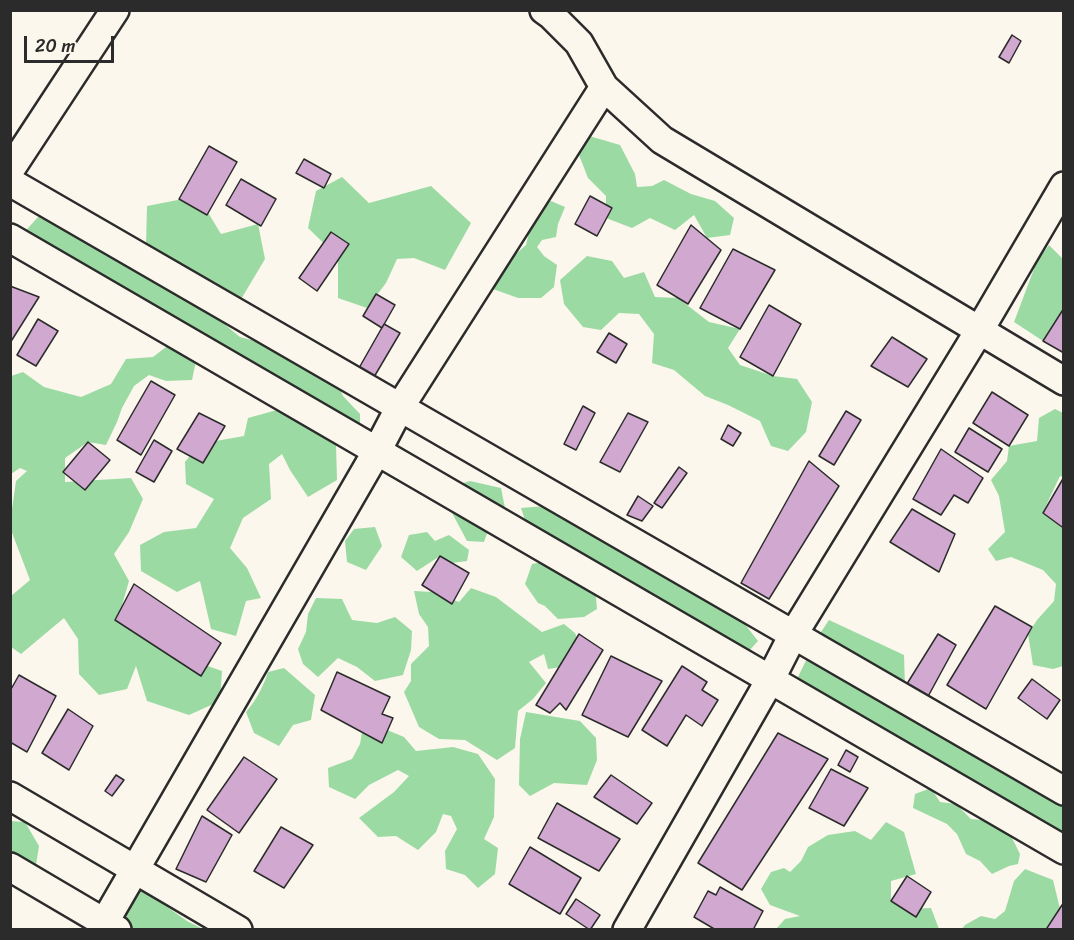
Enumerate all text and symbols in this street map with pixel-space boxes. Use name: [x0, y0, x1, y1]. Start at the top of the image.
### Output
scale bar: [27, 24, 117, 62]
text: 20 m: [35, 30, 75, 62]

